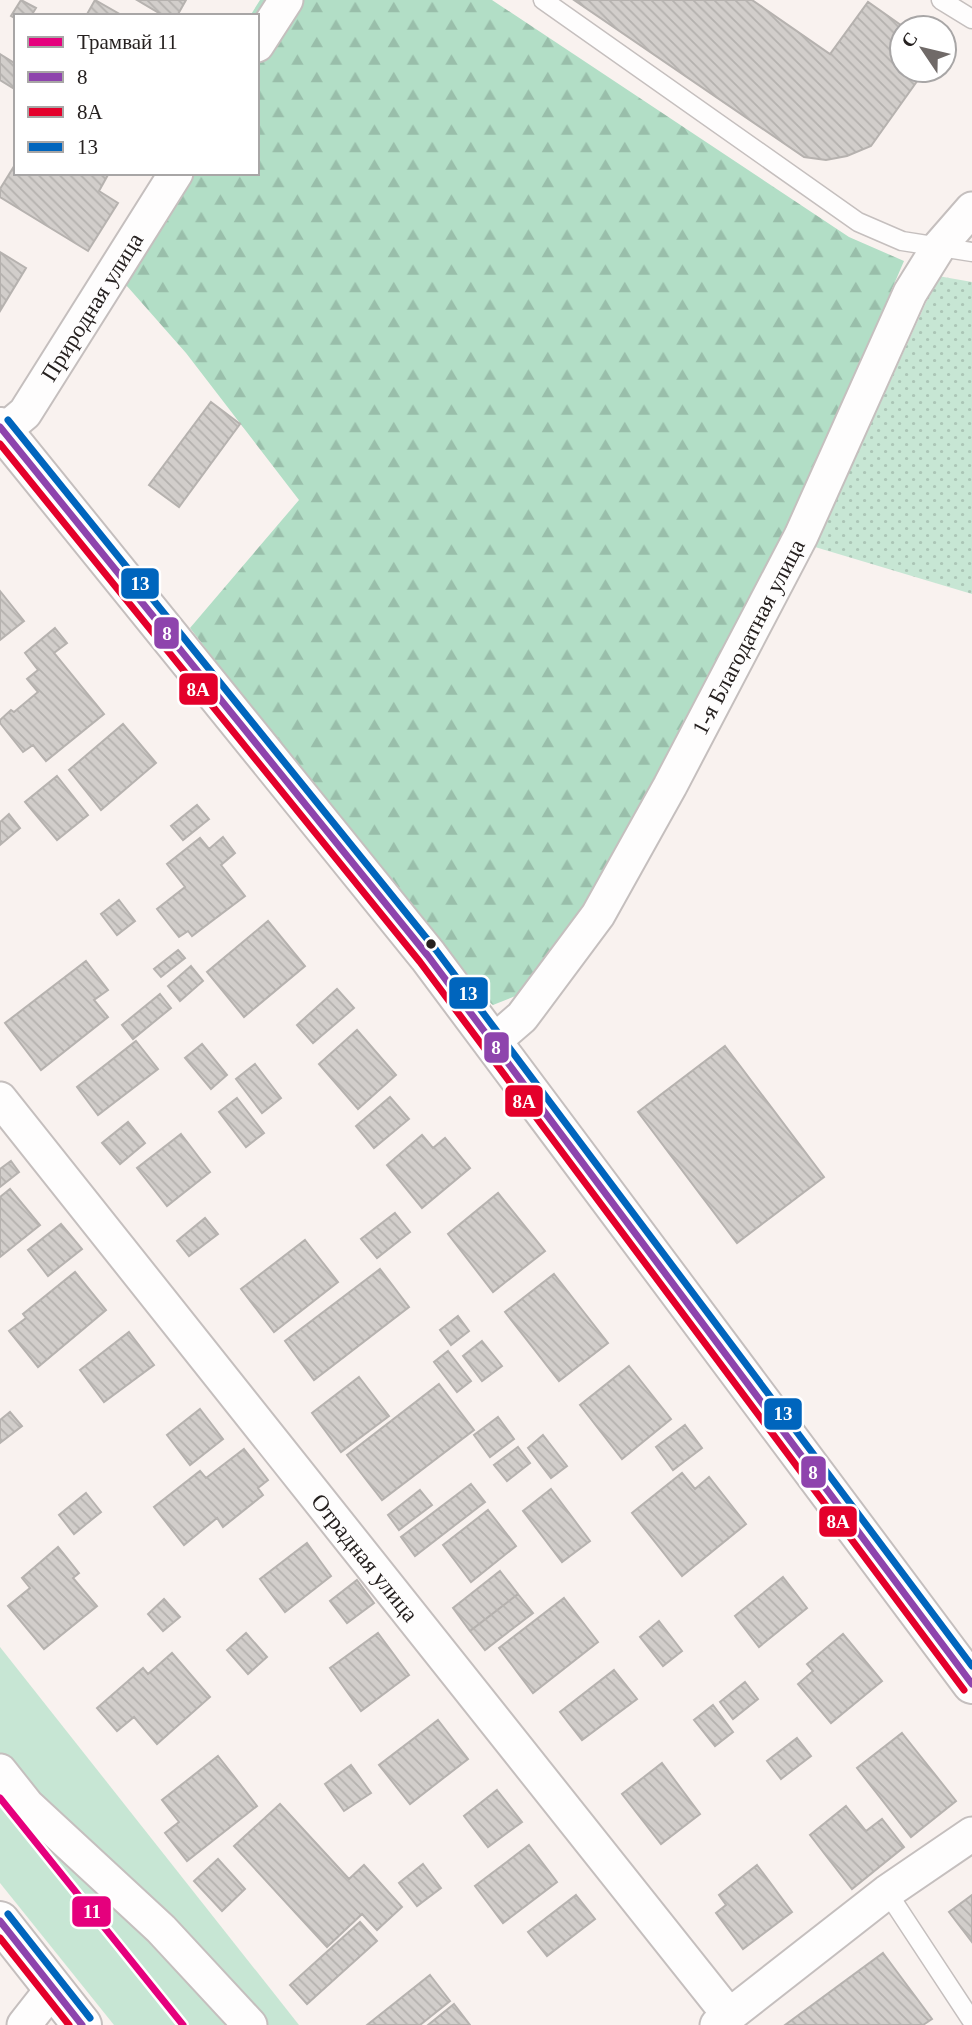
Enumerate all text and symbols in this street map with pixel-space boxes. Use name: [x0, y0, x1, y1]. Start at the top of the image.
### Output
legend: [14, 14, 259, 175]
north arrow: [888, 14, 958, 84]
text: С: [897, 28, 922, 51]
text: Трамвай 11: [77, 30, 178, 54]
text: 8: [77, 65, 88, 89]
text: 8А: [77, 100, 104, 124]
text: 13: [77, 135, 98, 159]
street label: Природная улица: [36, 228, 148, 386]
street label: 1-я Благодатная улица: [687, 535, 810, 739]
line badge: 13: [120, 567, 160, 600]
text: 13: [131, 573, 150, 594]
line badge: 8: [153, 616, 180, 650]
text: 8: [162, 623, 172, 644]
line badge: 8А: [178, 672, 219, 706]
text: 8А: [186, 679, 210, 700]
unlabelled marker: [424, 937, 438, 951]
line badge: 13: [448, 976, 489, 1010]
text: 13: [459, 983, 478, 1004]
line badge: 8: [483, 1031, 510, 1064]
text: 8: [491, 1037, 501, 1058]
line badge: 8А: [504, 1084, 544, 1118]
text: 8А: [512, 1091, 536, 1112]
line badge: 13: [763, 1397, 803, 1431]
text: 13: [774, 1403, 793, 1424]
line badge: 8: [800, 1455, 827, 1489]
text: 8: [808, 1462, 818, 1483]
street label: Отрадная улица: [307, 1489, 423, 1626]
line badge: 8А: [818, 1505, 858, 1538]
text: 8А: [826, 1511, 850, 1532]
line badge: 11: [71, 1895, 112, 1928]
text: 11: [83, 1901, 101, 1922]

